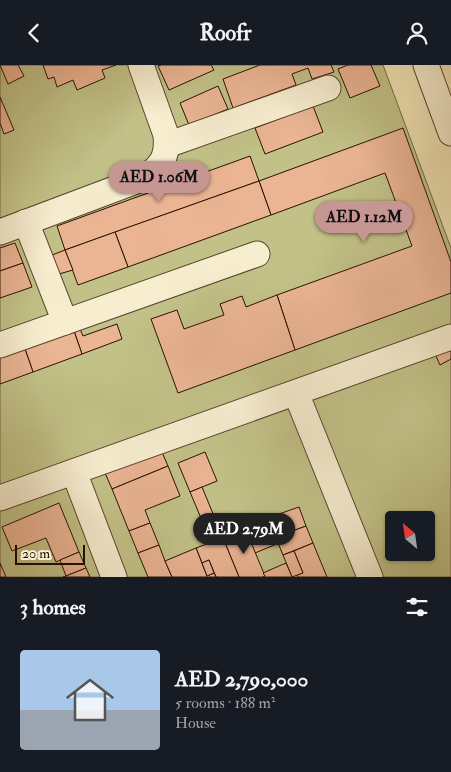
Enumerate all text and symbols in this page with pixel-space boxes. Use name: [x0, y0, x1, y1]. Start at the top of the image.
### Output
icon: back: [20, 19, 48, 47]
text: Roofr: [199, 19, 252, 47]
icon: person: [403, 19, 431, 47]
pin: AED 1.06M: [102, 161, 216, 203]
text: AED 1.06M: [120, 167, 198, 187]
pin: AED 1.12M: [307, 201, 421, 243]
text: AED 1.12M: [326, 207, 402, 227]
north arrow: [385, 511, 435, 561]
map controls: [385, 511, 435, 561]
pin: AED 2.79M: [187, 513, 301, 555]
text: AED 2.79M: [204, 519, 284, 539]
scale bar: [15, 542, 85, 565]
text: 20 m: [22, 545, 50, 562]
icon: filters: [403, 593, 431, 621]
text: 3 homes: [20, 594, 86, 621]
text: AED 2,790,000: [175, 666, 308, 693]
icon: home: [60, 670, 120, 730]
text: 5 rooms · 188 m²: [175, 693, 276, 713]
text: House: [175, 713, 216, 733]

